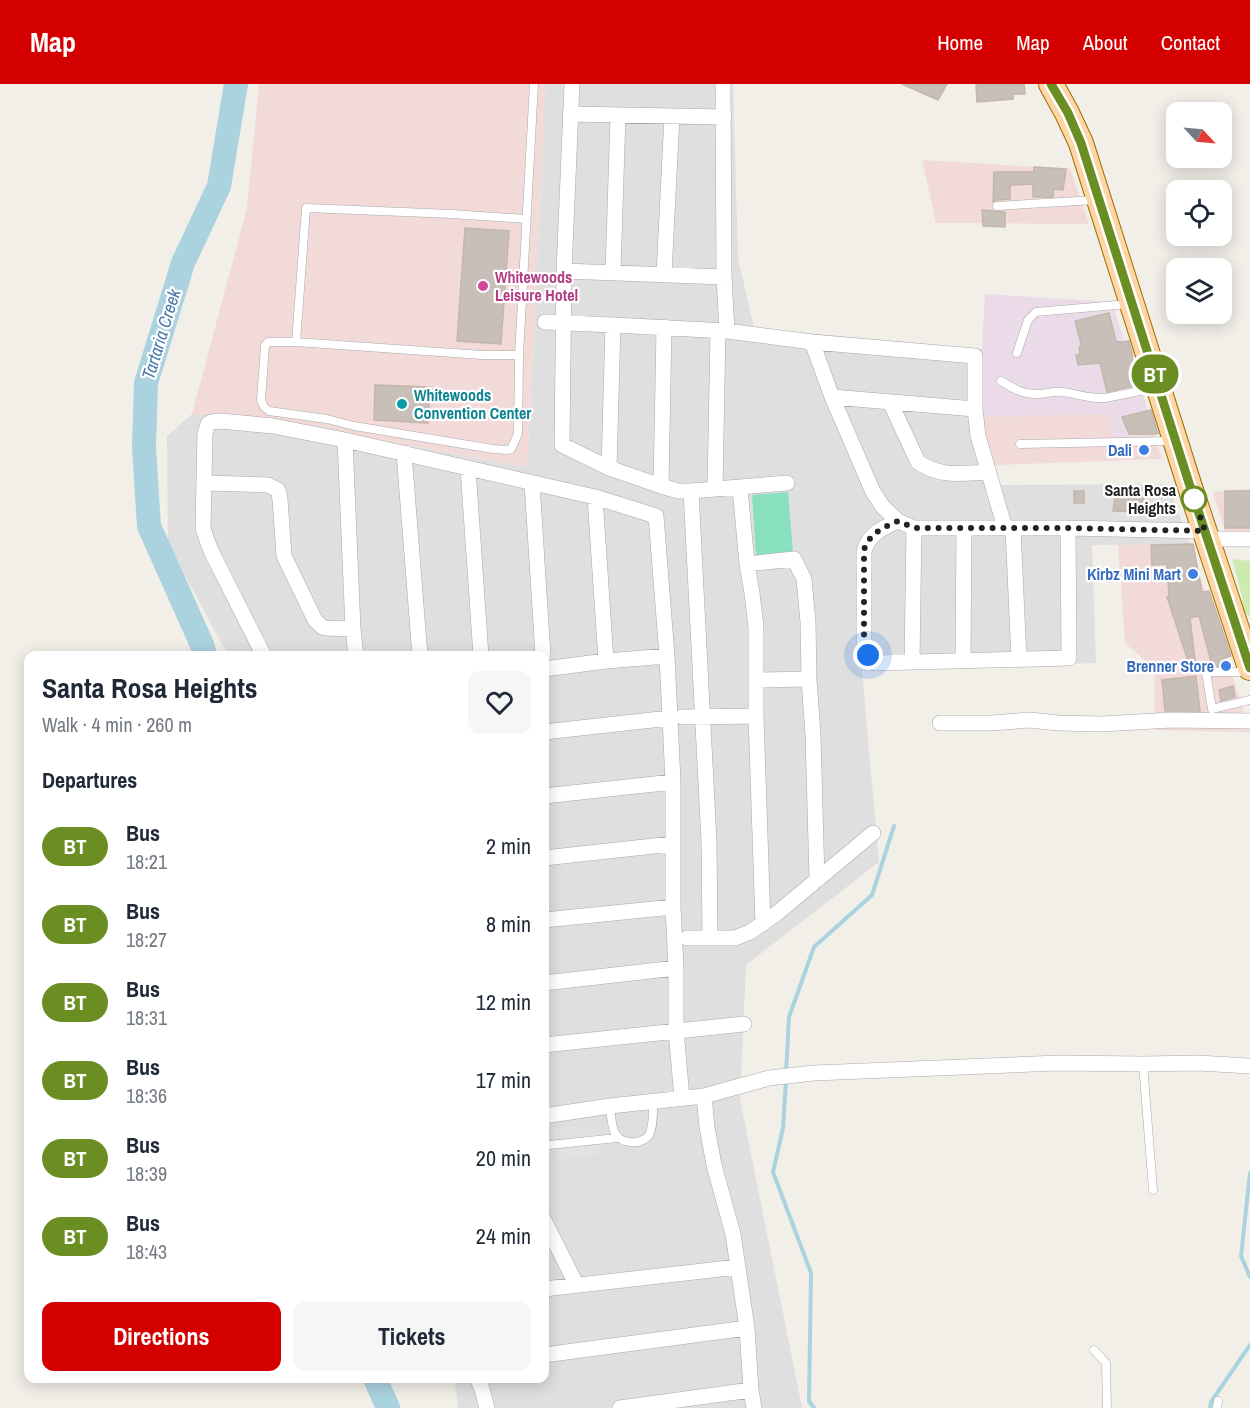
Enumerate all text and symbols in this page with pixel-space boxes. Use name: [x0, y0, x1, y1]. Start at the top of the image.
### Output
text: Map: [30, 23, 76, 61]
text: Home: [937, 28, 983, 57]
text: Map: [1016, 28, 1050, 57]
text: About: [1083, 28, 1128, 57]
text: Contact: [1161, 28, 1220, 57]
north arrow: [1166, 102, 1232, 168]
map controls: [1166, 102, 1232, 324]
button: locate: [1166, 180, 1232, 246]
button: layers: [1166, 258, 1232, 324]
place label: Whitewoods Leisure Hotel: [495, 266, 578, 306]
marker: Whitewoods Leisure Hotel: [476, 279, 490, 293]
water label: Tartaria Creek: [135, 285, 187, 382]
line badge: BT: [1128, 354, 1182, 394]
text: BT: [1144, 360, 1166, 389]
place label: Whitewoods Convention Center: [414, 384, 532, 424]
marker: Whitewoods Convention Center: [395, 397, 409, 411]
place label: Dali: [1108, 439, 1132, 461]
marker: Dali: [1137, 443, 1151, 457]
place label: Santa Rosa Heights: [1105, 479, 1177, 519]
marker: Santa Rosa Heights: [1181, 486, 1207, 512]
place label: Kirbz Mini Mart: [1087, 563, 1182, 585]
marker: Kirbz Mini Mart: [1186, 567, 1200, 581]
your location: [853, 640, 883, 670]
place label: Brenner Store: [1127, 655, 1214, 677]
marker: Brenner Store: [1219, 659, 1233, 673]
text: Santa Rosa Heights: [42, 669, 258, 707]
button: heart: [468, 671, 531, 734]
text: Walk · 4 min · 260 m: [42, 711, 192, 738]
text: Departures: [42, 765, 137, 795]
text: Bus: [126, 818, 160, 848]
text: 2 min: [486, 831, 531, 861]
text: BT: [64, 832, 86, 861]
text: 18:21: [126, 848, 167, 875]
text: Bus: [126, 896, 160, 926]
text: 8 min: [486, 909, 531, 939]
text: BT: [64, 910, 86, 939]
text: 18:27: [126, 926, 167, 953]
text: Bus: [126, 974, 160, 1004]
text: 12 min: [476, 987, 531, 1017]
text: BT: [64, 988, 86, 1017]
text: 18:31: [126, 1004, 167, 1031]
text: Bus: [126, 1052, 160, 1082]
text: 17 min: [476, 1065, 531, 1095]
text: BT: [64, 1066, 86, 1095]
text: 18:36: [126, 1082, 167, 1109]
text: Bus: [126, 1130, 160, 1160]
text: 20 min: [476, 1143, 531, 1173]
text: BT: [64, 1144, 86, 1173]
text: 18:39: [126, 1160, 167, 1187]
text: Bus: [126, 1208, 160, 1238]
text: 24 min: [476, 1221, 531, 1251]
text: BT: [64, 1222, 86, 1251]
text: 18:43: [126, 1238, 167, 1265]
button: Directions: [42, 1302, 281, 1371]
button: Tickets: [293, 1302, 531, 1371]

